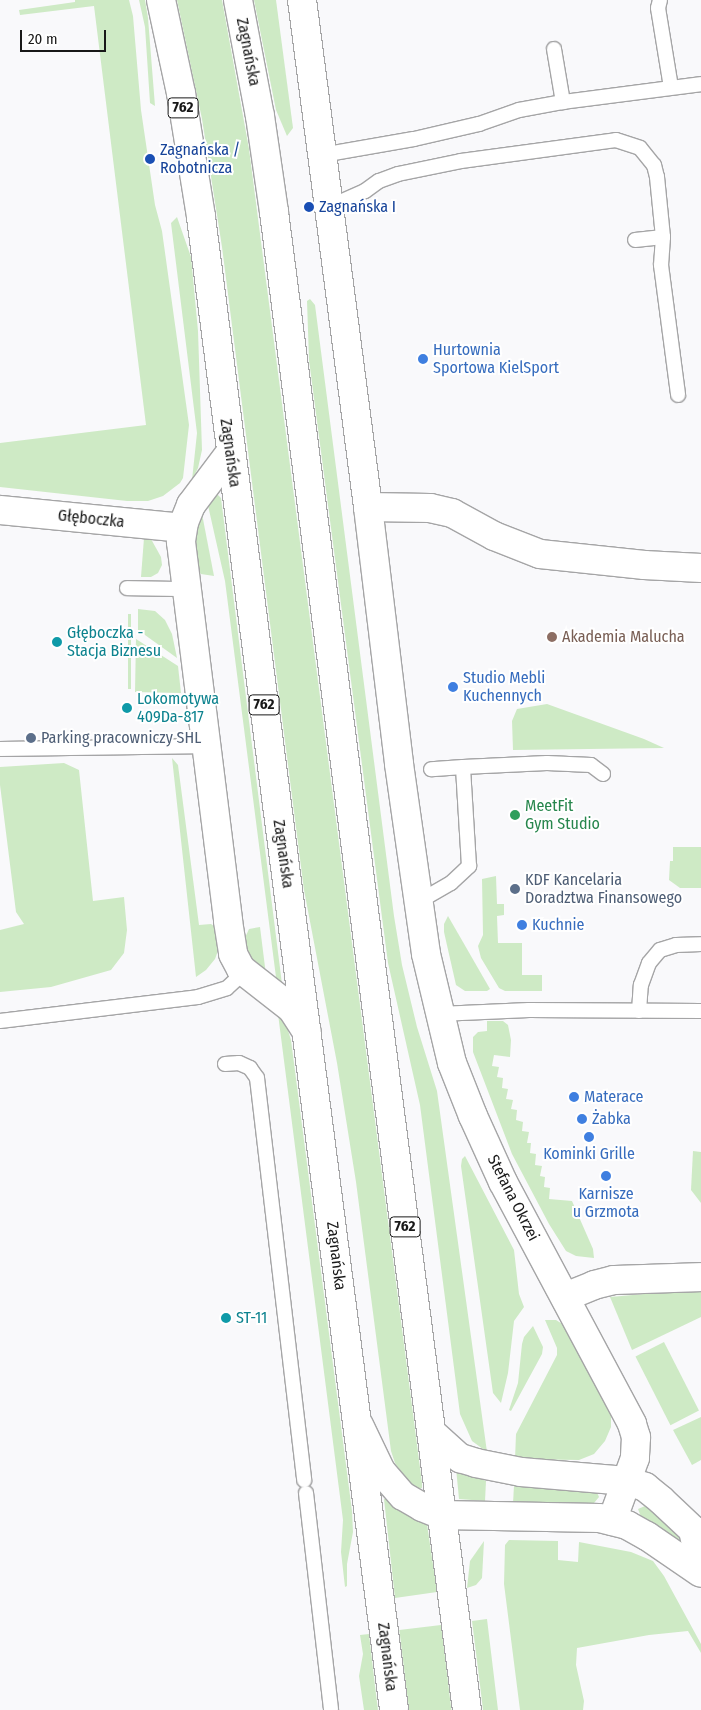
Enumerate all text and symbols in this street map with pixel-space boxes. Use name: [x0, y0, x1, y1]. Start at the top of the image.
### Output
street label: Zagnańska: [232, 16, 264, 88]
scale bar: [22, 20, 109, 52]
text: 20 m: [28, 30, 58, 48]
road number: 762: [167, 96, 199, 120]
place label: Zagnańska / Robotnicza: [160, 140, 240, 178]
marker: Zagnańska / Robotnicza: [144, 153, 156, 165]
place label: Zagnańska I: [319, 197, 396, 217]
marker: Zagnańska I: [303, 201, 315, 213]
place label: Hurtownia Sportowa KielSport: [433, 340, 559, 378]
marker: Hurtownia Sportowa KielSport: [417, 353, 429, 365]
street label: Zagnańska: [216, 417, 244, 489]
street label: Głęboczka: [57, 506, 125, 532]
place label: Głęboczka - Stacja Biznesu: [67, 623, 161, 661]
place label: Akademia Malucha: [562, 627, 685, 647]
marker: Akademia Malucha: [546, 631, 558, 643]
marker: Głęboczka - Stacja Biznesu: [51, 636, 63, 648]
place label: Studio Mebli Kuchennych: [463, 668, 545, 706]
marker: Studio Mebli Kuchennych: [447, 681, 459, 693]
place label: Lokomotywa 409Da-817: [137, 689, 219, 727]
road number: 762: [248, 692, 280, 718]
marker: Lokomotywa 409Da-817: [121, 702, 133, 714]
place label: Parking pracowniczy SHL: [41, 728, 201, 748]
marker: Parking pracowniczy SHL: [25, 732, 37, 744]
place label: MeetFit Gym Studio: [525, 796, 600, 834]
marker: MeetFit Gym Studio: [509, 809, 521, 821]
street label: Zagnańska: [269, 818, 297, 890]
place label: KDF Kancelaria Doradztwa Finansowego: [525, 870, 682, 908]
marker: KDF Kancelaria Doradztwa Finansowego: [509, 883, 521, 895]
place label: Kuchnie: [532, 915, 584, 935]
marker: Kuchnie: [516, 919, 528, 931]
place label: Materace: [584, 1087, 643, 1107]
marker: Materace: [568, 1091, 580, 1103]
place label: Żabka: [592, 1109, 631, 1129]
marker: Żabka: [576, 1113, 588, 1125]
marker: Kominki Grille: [583, 1131, 595, 1143]
place label: Kominki Grille: [543, 1144, 635, 1164]
street label: Stefana Okrzei: [483, 1152, 543, 1244]
marker: Karnisze u Grzmota: [600, 1170, 612, 1182]
place label: Karnisze u Grzmota: [573, 1184, 639, 1222]
road number: 762: [389, 1214, 421, 1240]
street label: Zagnańska: [322, 1221, 350, 1291]
place label: ST-11: [236, 1308, 267, 1328]
marker: ST-11: [220, 1312, 232, 1324]
street label: Zagnańska: [373, 1622, 401, 1692]

